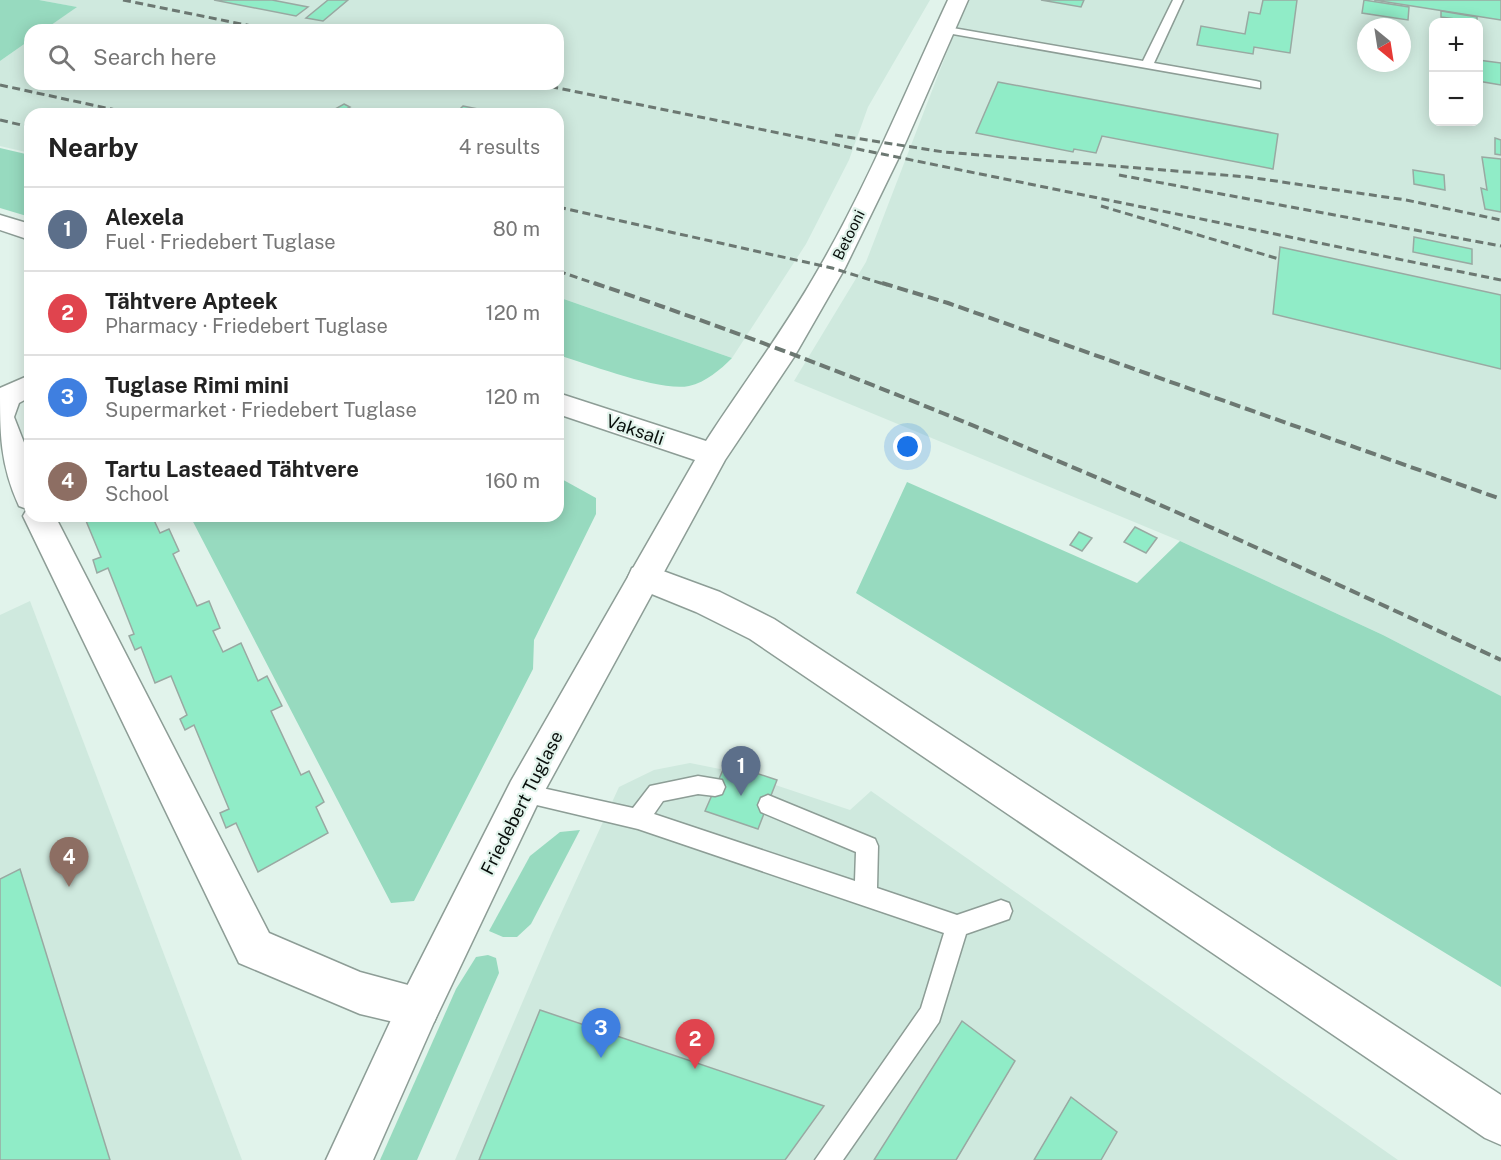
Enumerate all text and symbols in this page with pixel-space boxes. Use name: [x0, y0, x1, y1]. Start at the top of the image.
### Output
north arrow: [1357, 18, 1411, 72]
map controls: [1429, 18, 1483, 126]
button: +: [1429, 18, 1483, 72]
search box: [24, 24, 564, 90]
icon: search: [45, 41, 78, 74]
text: Search here: [93, 44, 217, 70]
button: −: [1429, 72, 1483, 126]
text: Nearby: [48, 132, 138, 163]
text: 4 results: [459, 135, 540, 159]
text: Alexela: [105, 204, 184, 230]
street label: Betooni: [829, 207, 868, 262]
text: 1: [63, 217, 72, 241]
text: 80 m: [493, 217, 540, 241]
text: Fuel · Friedebert Tuglase: [105, 230, 336, 254]
text: Tähtvere Apteek: [105, 288, 278, 314]
text: 2: [61, 301, 74, 325]
text: 120 m: [486, 301, 540, 325]
text: Pharmacy · Friedebert Tuglase: [105, 314, 388, 338]
text: Tuglase Rimi mini: [105, 372, 289, 398]
text: 3: [61, 385, 74, 409]
text: 120 m: [486, 385, 540, 409]
text: Supermarket · Friedebert Tuglase: [105, 398, 417, 422]
street label: Vaksali: [603, 410, 667, 449]
your location: [893, 432, 922, 461]
text: Tartu Lasteaed Tähtvere: [105, 456, 359, 482]
text: 4: [61, 469, 74, 493]
text: 160 m: [485, 469, 540, 493]
text: School: [105, 482, 169, 506]
street label: Friedebert Tuglase: [476, 728, 567, 878]
pin: 1: [722, 746, 760, 796]
pin: 4: [50, 838, 88, 887]
pin: 3: [582, 1008, 620, 1058]
pin: 2: [676, 1020, 714, 1069]

